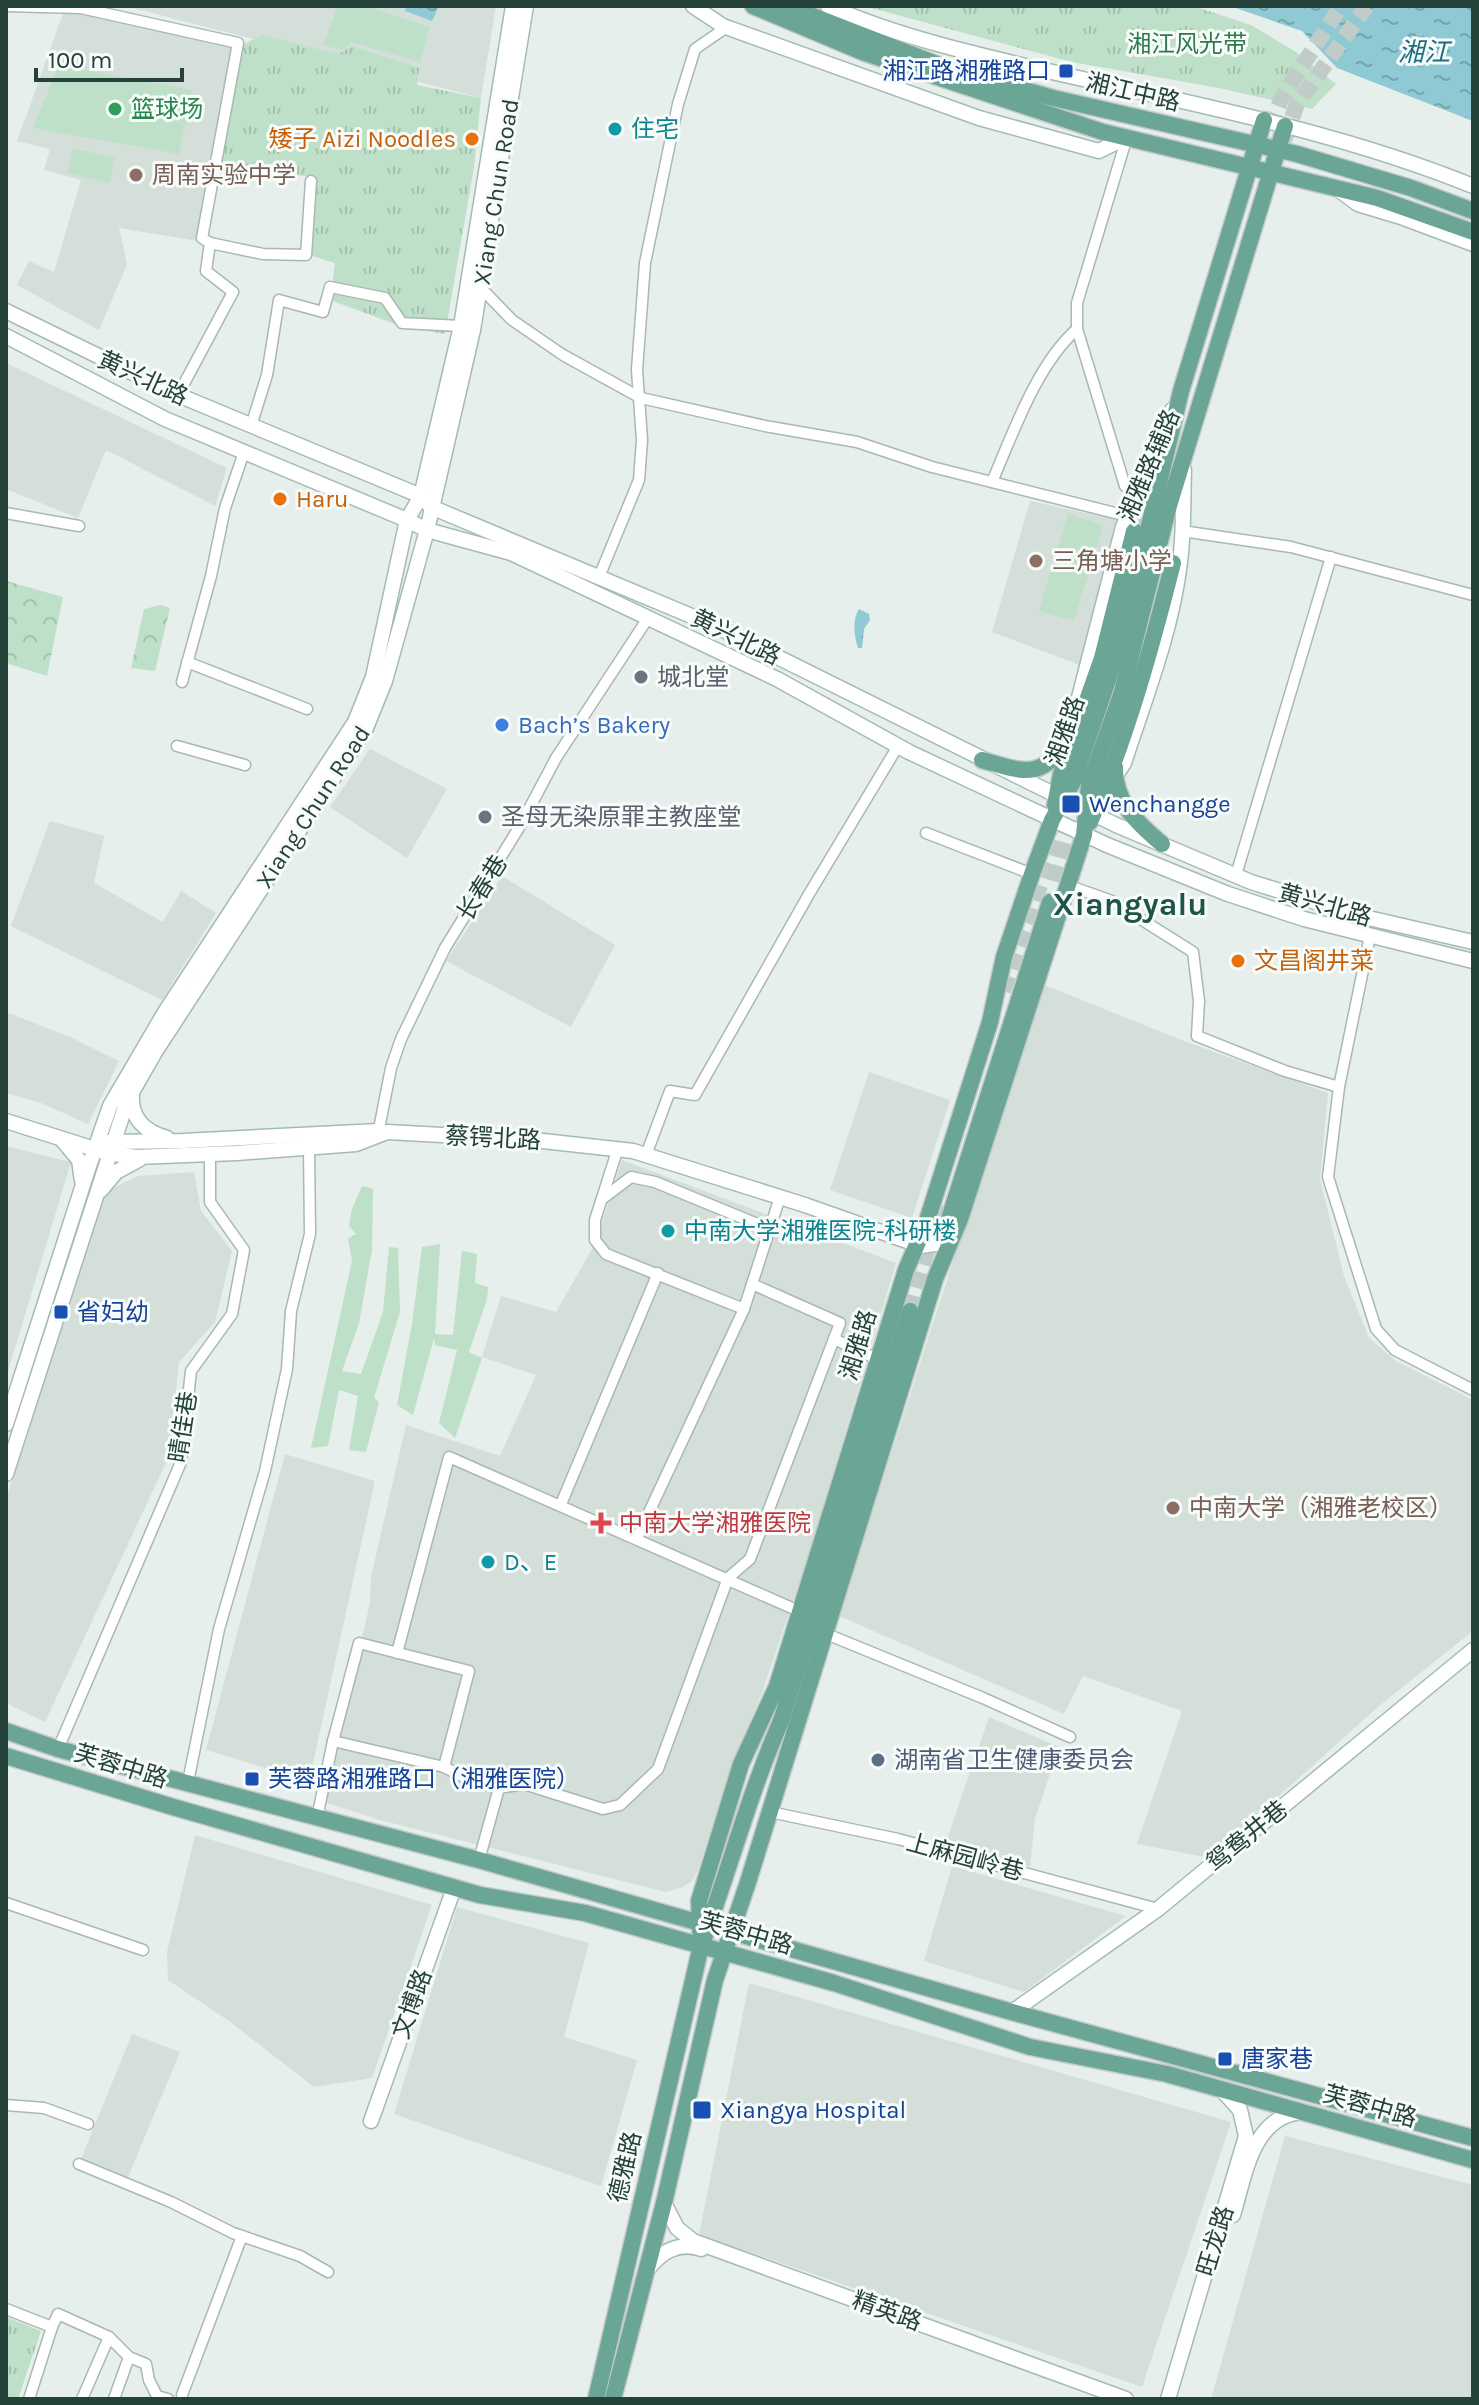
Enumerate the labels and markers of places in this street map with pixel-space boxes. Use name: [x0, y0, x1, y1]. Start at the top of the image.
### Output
place label: 湘江路湘雅路口: [882, 57, 1050, 85]
marker: 湘江路湘雅路口: [1057, 62, 1075, 80]
place label: 篮球场: [131, 95, 203, 123]
marker: 篮球场: [106, 100, 124, 118]
place label: 住宅: [631, 115, 679, 143]
marker: 住宅: [606, 120, 624, 138]
place label: 矮子 Aizi Noodles: [269, 125, 456, 153]
marker: 矮子 Aizi Noodles: [463, 130, 481, 148]
place label: 周南实验中学: [152, 161, 296, 189]
marker: 周南实验中学: [127, 166, 145, 184]
place label: Haru: [296, 485, 348, 513]
marker: Haru: [271, 490, 289, 508]
place label: 三角塘小学: [1052, 547, 1172, 575]
marker: 三角塘小学: [1027, 552, 1045, 570]
place label: 城北堂: [657, 663, 729, 691]
marker: 城北堂: [632, 668, 650, 686]
place label: Bach’s Bakery: [518, 711, 670, 739]
marker: Bach’s Bakery: [493, 716, 511, 734]
place label: Wenchangge: [1089, 790, 1230, 818]
marker: Wenchangge: [1060, 793, 1082, 815]
place label: 圣母无染原罪主教座堂: [501, 803, 741, 831]
marker: 圣母无染原罪主教座堂: [476, 808, 494, 826]
place label: 文昌阁井菜: [1254, 947, 1374, 975]
marker: 文昌阁井菜: [1229, 952, 1247, 970]
place label: 中南大学湘雅医院-科研楼: [684, 1217, 956, 1245]
marker: 中南大学湘雅医院-科研楼: [659, 1222, 677, 1240]
place label: 省妇幼: [77, 1298, 149, 1326]
marker: 省妇幼: [52, 1303, 70, 1321]
place label: 中南大学（湘雅老校区）: [1189, 1494, 1453, 1522]
marker: 中南大学（湘雅老校区）: [1164, 1499, 1182, 1517]
place label: 中南大学湘雅医院: [619, 1509, 811, 1537]
marker: 中南大学湘雅医院: [590, 1512, 612, 1534]
place label: D、E: [504, 1548, 557, 1576]
marker: D、E: [479, 1553, 497, 1571]
place label: 湖南省卫生健康委员会: [894, 1746, 1134, 1774]
marker: 湖南省卫生健康委员会: [869, 1751, 887, 1769]
place label: 芙蓉路湘雅路口（湘雅医院）: [268, 1765, 580, 1793]
marker: 芙蓉路湘雅路口（湘雅医院）: [243, 1770, 261, 1788]
place label: 唐家巷: [1241, 2045, 1313, 2073]
marker: 唐家巷: [1216, 2050, 1234, 2068]
place label: Xiangya Hospital: [720, 2096, 906, 2124]
marker: Xiangya Hospital: [691, 2099, 713, 2121]

